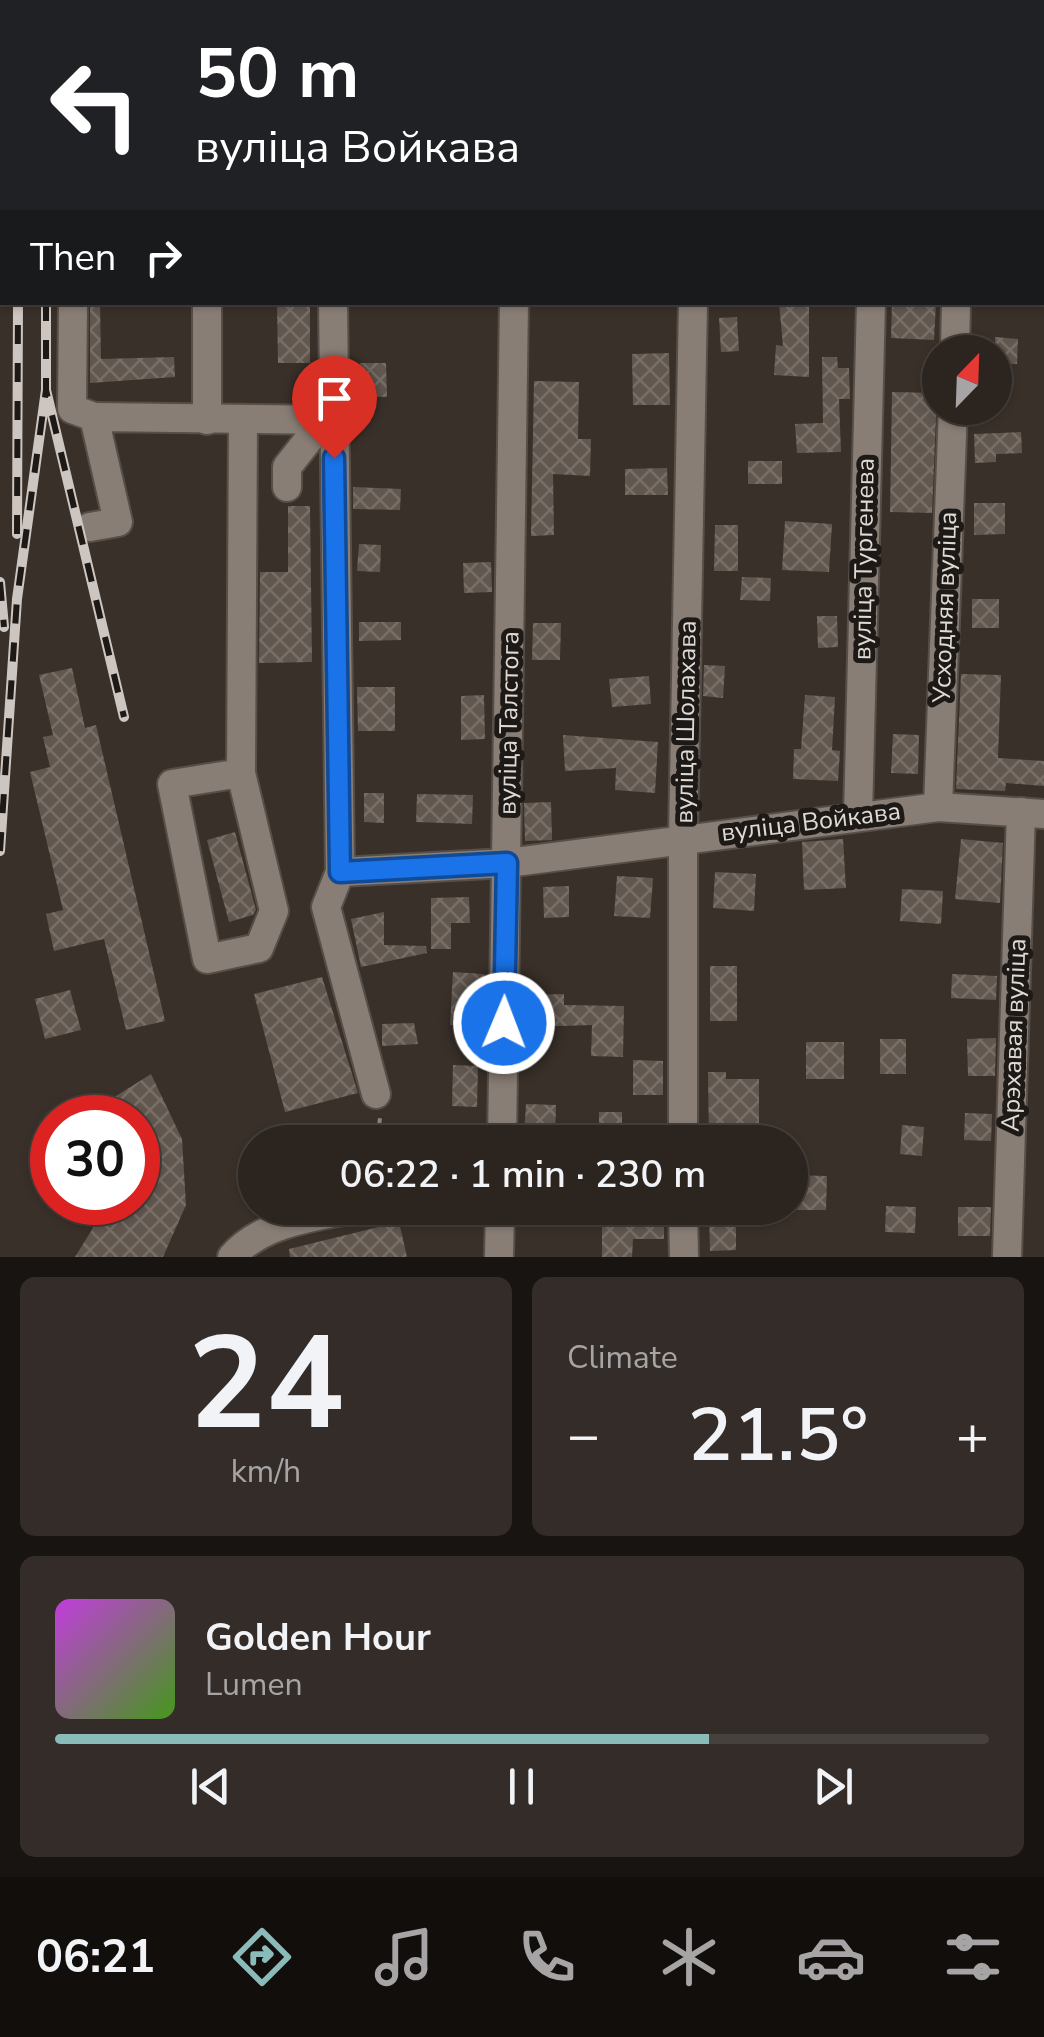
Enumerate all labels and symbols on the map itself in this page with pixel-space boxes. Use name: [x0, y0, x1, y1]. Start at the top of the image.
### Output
north arrow: [922, 335, 1012, 425]
pin: [292, 356, 377, 459]
street label: вуліца Тургенева: [845, 458, 883, 660]
street label: Усходняя вуліца: [925, 511, 965, 704]
street label: вуліца Шолахава: [667, 620, 705, 824]
street label: вуліца Талстога: [490, 631, 528, 815]
street label: вуліца Войкава: [719, 794, 903, 850]
street label: Арэхавая вуліца: [994, 938, 1034, 1132]
position arrow: [452, 971, 556, 1075]
speed limit sign: 30: [30, 1095, 160, 1225]

